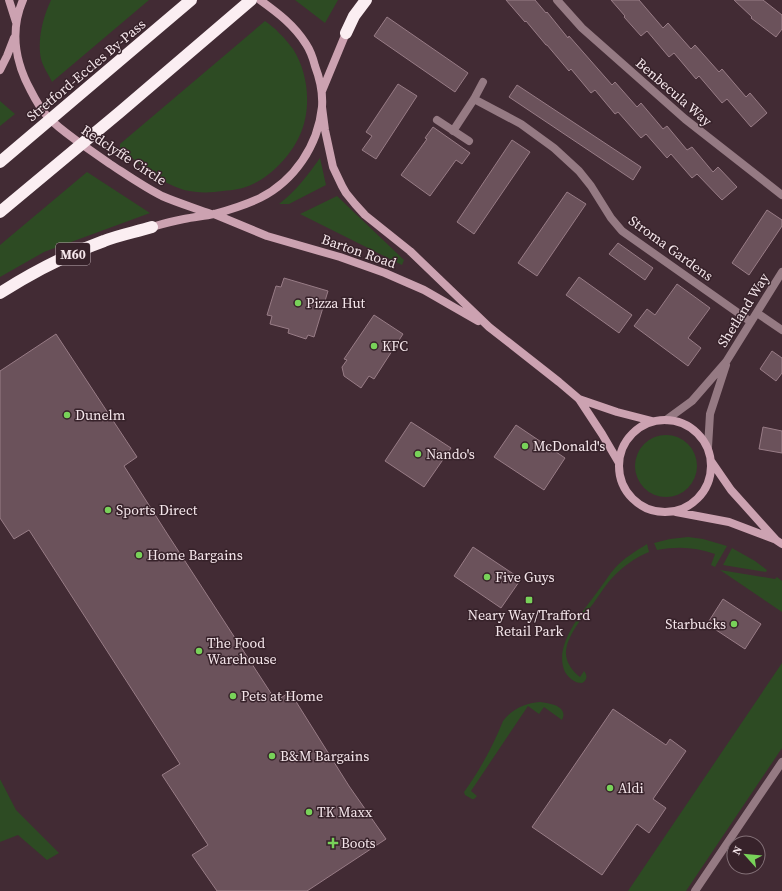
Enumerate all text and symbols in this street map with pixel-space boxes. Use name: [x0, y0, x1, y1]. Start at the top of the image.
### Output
street label: Stretford-Eccles By-Pass: [22, 14, 150, 126]
street label: Benbecula Way: [631, 53, 717, 131]
street label: Redclyffe Circle: [77, 120, 171, 190]
street label: Stroma Gardens: [625, 210, 717, 286]
street label: Barton Road: [319, 229, 399, 273]
road number: M60: [56, 243, 90, 265]
street label: Shetland Way: [712, 268, 774, 351]
place label: Pizza Hut: [306, 293, 366, 313]
marker: Pizza Hut: [293, 298, 303, 308]
place label: KFC: [382, 336, 408, 356]
marker: KFC: [369, 341, 379, 351]
place label: Dunelm: [75, 405, 126, 425]
marker: Dunelm: [62, 410, 72, 420]
place label: McDonald's: [533, 436, 605, 456]
marker: McDonald's: [520, 441, 530, 451]
place label: Nando's: [426, 444, 475, 464]
marker: Nando's: [413, 449, 423, 459]
place label: Sports Direct: [116, 500, 198, 520]
marker: Sports Direct: [103, 505, 113, 515]
place label: Home Bargains: [147, 545, 243, 565]
marker: Home Bargains: [134, 550, 144, 560]
place label: Five Guys: [495, 567, 555, 587]
marker: Five Guys: [482, 572, 492, 582]
marker: Neary Way/Trafford Retail Park: [524, 595, 534, 605]
place label: Neary Way/Trafford Retail Park: [468, 605, 590, 641]
place label: Starbucks: [665, 614, 726, 634]
marker: Starbucks: [729, 619, 739, 629]
place label: The Food Warehouse: [207, 633, 277, 669]
marker: The Food Warehouse: [194, 646, 204, 656]
place label: Pets at Home: [241, 686, 323, 706]
marker: Pets at Home: [228, 691, 238, 701]
place label: B&M Bargains: [280, 746, 369, 766]
marker: B&M Bargains: [267, 751, 277, 761]
place label: Aldi: [618, 778, 644, 798]
marker: Aldi: [605, 783, 615, 793]
place label: TK Maxx: [317, 802, 373, 822]
marker: TK Maxx: [304, 807, 314, 817]
place label: Boots: [341, 833, 376, 853]
north arrow: [726, 835, 766, 875]
marker: Boots: [328, 838, 338, 848]
text: N: [729, 844, 746, 858]

